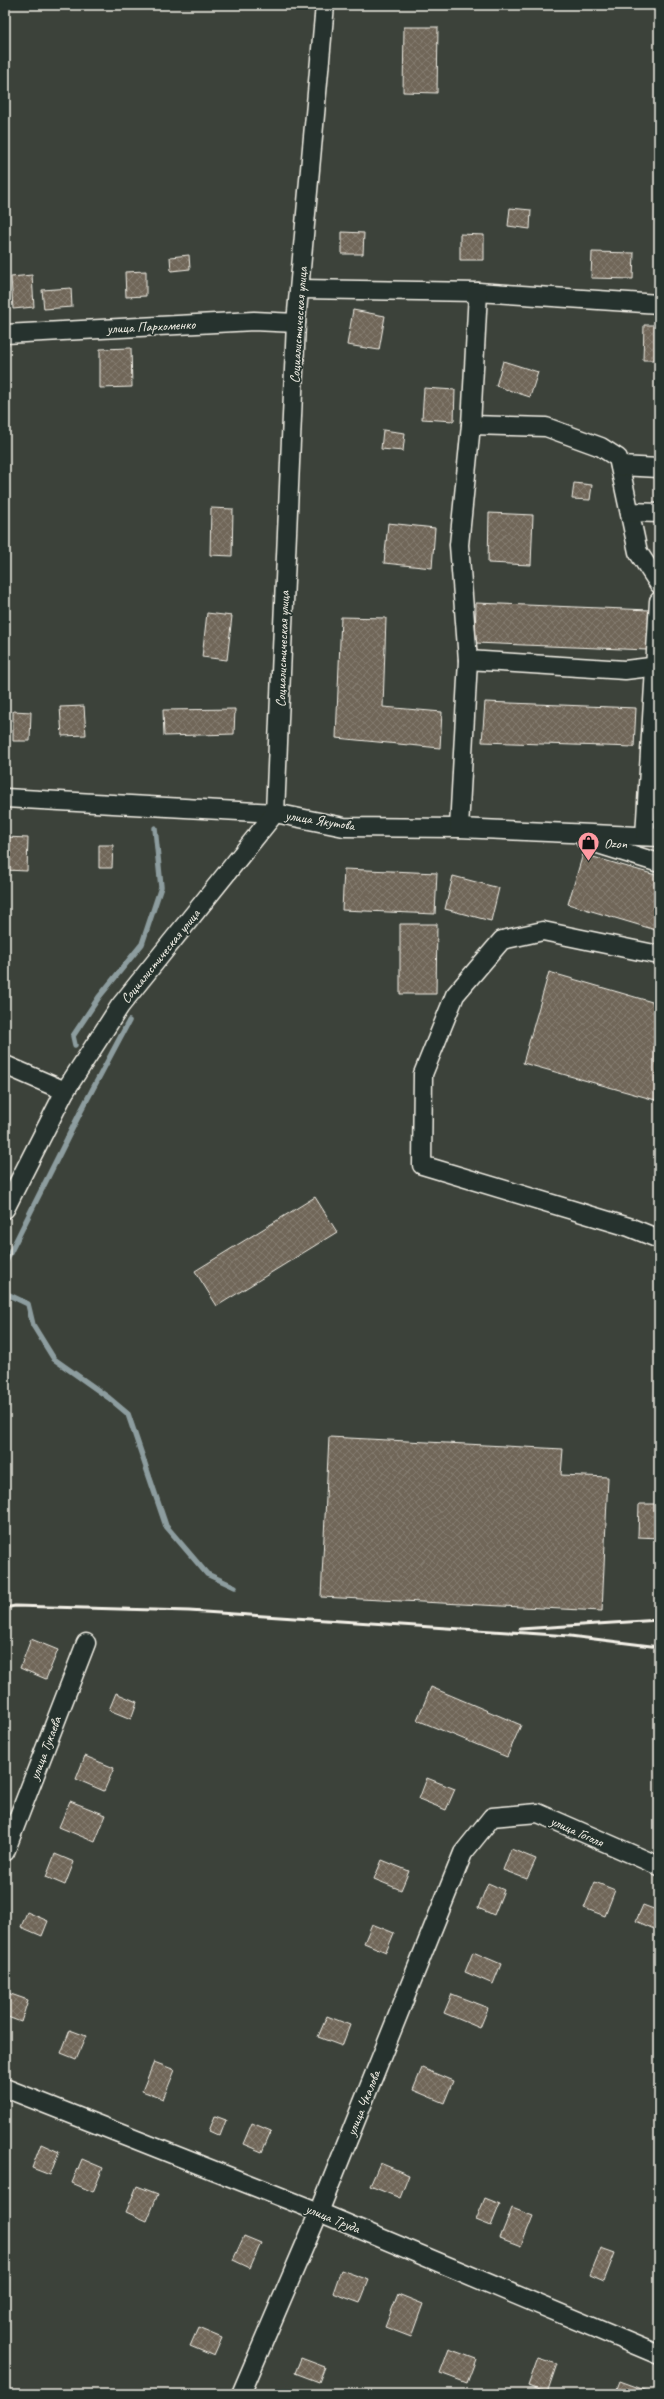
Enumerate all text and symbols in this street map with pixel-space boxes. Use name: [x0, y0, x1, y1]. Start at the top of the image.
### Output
street label: Социалистическая улица: [286, 265, 311, 384]
street label: улица Пархоменко: [105, 316, 197, 337]
street label: Социалистическая улица: [272, 589, 293, 707]
street label: улица Якутова: [283, 806, 357, 835]
shop icon: Ozon: [575, 830, 601, 863]
place label: Ozon: [604, 835, 628, 852]
street label: Социалистическая улица: [117, 905, 204, 1007]
street label: улица Тукаева: [25, 1713, 66, 1783]
street label: улица Гоголя: [547, 1812, 607, 1851]
street label: улица Чкалова: [342, 2067, 385, 2139]
street label: улица Труда: [302, 2200, 364, 2238]

